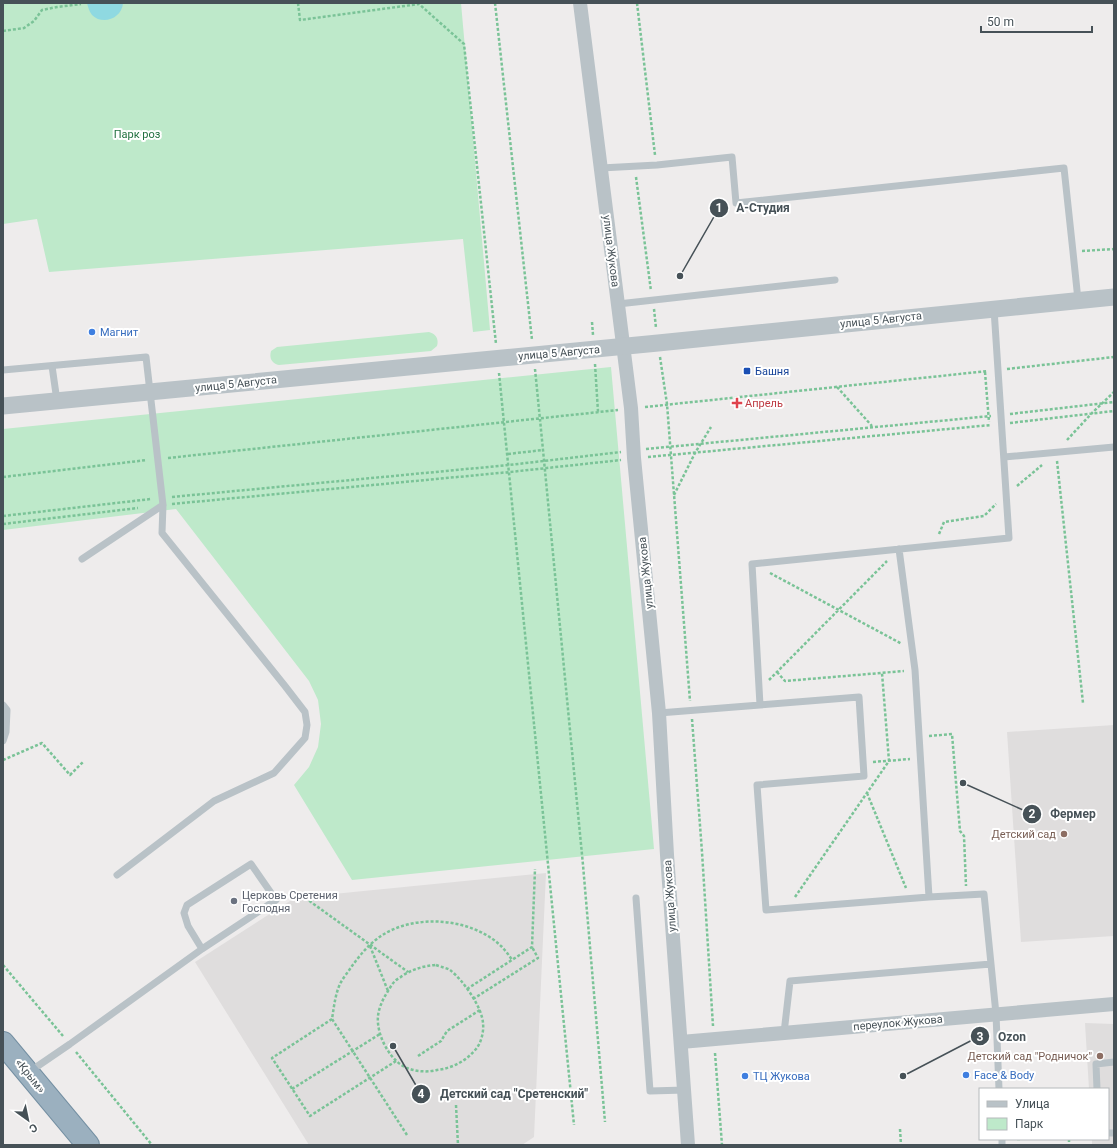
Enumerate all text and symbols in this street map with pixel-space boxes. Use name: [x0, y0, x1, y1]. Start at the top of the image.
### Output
scale bar: [981, 8, 1092, 34]
text: 50 m: [987, 15, 1014, 29]
park label: Парк роз: [114, 128, 161, 141]
callout: А-Студия: [709, 196, 798, 220]
text: 1: [716, 201, 722, 215]
text: А-Студия: [736, 201, 790, 215]
street label: улица Жукова: [600, 214, 622, 288]
street label: улица 5 Августа: [840, 309, 922, 331]
place label: Магнит: [100, 326, 139, 339]
marker: Магнит: [87, 327, 97, 337]
street label: улица 5 Августа: [518, 343, 600, 363]
place label: Башня: [755, 365, 789, 378]
marker: Башня: [742, 366, 752, 376]
street label: улица 5 Августа: [195, 373, 277, 395]
place label: Апрель: [745, 397, 783, 410]
marker: Апрель: [732, 398, 742, 408]
street label: улица Жукова: [636, 536, 656, 610]
callout: Фермер: [1022, 802, 1104, 826]
text: 2: [1029, 807, 1036, 821]
text: Фермер: [1050, 807, 1096, 821]
place label: Детский сад: [992, 828, 1056, 841]
marker: Детский сад: [1059, 829, 1069, 839]
street label: улица Жукова: [661, 859, 679, 933]
place label: Церковь Сретения Господня: [242, 889, 338, 915]
marker: Церковь Сретения Господня: [229, 896, 239, 906]
street label: переулок Жукова: [853, 1013, 943, 1033]
callout: Ozon: [970, 1024, 1034, 1048]
text: 3: [977, 1030, 984, 1044]
text: Ozon: [998, 1030, 1026, 1044]
place label: Детский сад "Родничок": [968, 1050, 1092, 1063]
marker: Детский сад "Родничок": [1095, 1051, 1105, 1061]
street label: «Крым»: [12, 1056, 48, 1096]
place label: Face & Body: [974, 1069, 1035, 1082]
place label: ТЦ Жукова: [753, 1070, 810, 1083]
marker: Face & Body: [961, 1070, 971, 1080]
marker: ТЦ Жукова: [740, 1071, 750, 1081]
callout: Детский сад "Сретенский": [411, 1082, 596, 1106]
text: 4: [418, 1087, 425, 1101]
text: Детский сад "Сретенский": [440, 1087, 588, 1101]
legend: [979, 1088, 1109, 1140]
text: Улица: [1015, 1097, 1050, 1111]
north arrow: [8, 1100, 48, 1140]
text: Парк: [1015, 1117, 1044, 1131]
text: С: [27, 1121, 40, 1135]

